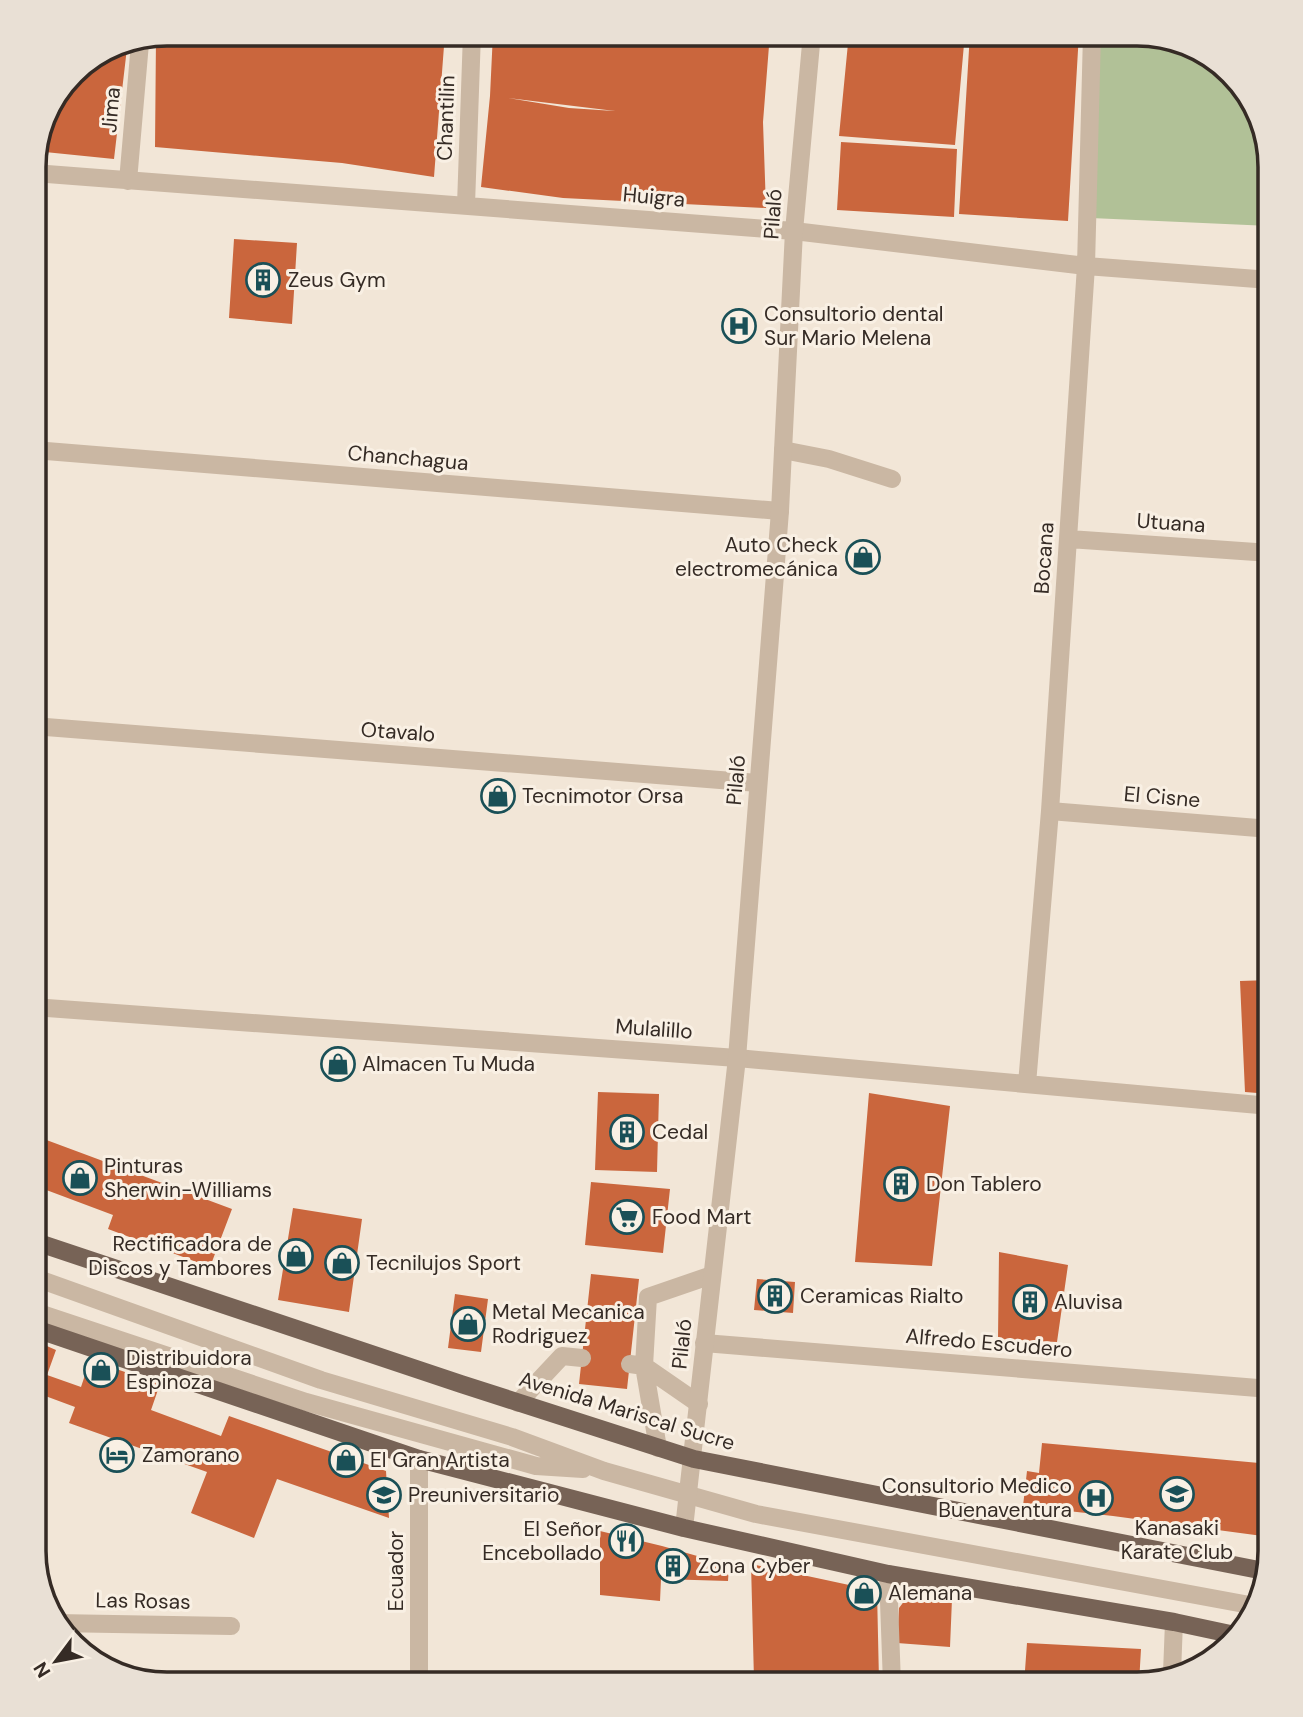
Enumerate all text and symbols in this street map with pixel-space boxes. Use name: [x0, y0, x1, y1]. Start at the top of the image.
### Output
street label: Chantilin: [431, 75, 461, 161]
street label: Jima: [95, 86, 127, 134]
street label: Huigra: [622, 180, 686, 214]
street label: Pilaló: [757, 188, 789, 240]
building icon: Zeus Gym: [244, 261, 282, 299]
place label: Zeus Gym: [288, 266, 386, 294]
place label: Consultorio dental Sur Mario Melena: [764, 300, 944, 352]
hospital icon: Consultorio dental Sur Mario Melena: [720, 307, 758, 345]
street label: Chanchagua: [346, 439, 470, 477]
street label: Utuana: [1136, 507, 1206, 539]
street label: Bocana: [1028, 521, 1060, 595]
place label: Auto Check electromecánica: [675, 531, 838, 583]
shop icon: Auto Check electromecánica: [844, 538, 882, 576]
street label: Otavalo: [360, 715, 436, 749]
street label: Pilaló: [720, 754, 752, 806]
shop icon: Tecnimotor Orsa: [479, 777, 517, 815]
street label: El Cisne: [1123, 780, 1202, 814]
place label: Tecnimotor Orsa: [522, 782, 683, 810]
street label: Mulalillo: [614, 1012, 694, 1046]
shop icon: Almacen Tu Muda: [319, 1045, 357, 1083]
place label: Almacen Tu Muda: [362, 1050, 535, 1078]
building icon: Cedal: [608, 1113, 646, 1151]
place label: Cedal: [652, 1118, 708, 1146]
place label: Pinturas Sherwin-Williams: [104, 1152, 272, 1204]
shop icon: Pinturas Sherwin-Williams: [61, 1159, 99, 1197]
building icon: Don Tablero: [882, 1165, 920, 1203]
place label: Don Tablero: [926, 1170, 1042, 1198]
supermarket icon: Food Mart: [608, 1198, 646, 1236]
place label: Food Mart: [652, 1203, 752, 1231]
place label: Rectificadora de Discos y Tambores: [88, 1230, 272, 1282]
shop icon: Rectificadora de Discos y Tambores: [277, 1237, 315, 1275]
shop icon: Tecnilujos Sport: [323, 1244, 361, 1282]
place label: Tecnilujos Sport: [366, 1249, 521, 1277]
building icon: Ceramicas Rialto: [756, 1277, 794, 1315]
place label: Ceramicas Rialto: [800, 1282, 964, 1310]
building icon: Aluvisa: [1011, 1283, 1049, 1321]
place label: Aluvisa: [1054, 1288, 1123, 1316]
place label: Metal Mecanica Rodriguez: [492, 1298, 645, 1350]
shop icon: Metal Mecanica Rodriguez: [449, 1305, 487, 1343]
street label: Pilaló: [665, 1317, 699, 1371]
street label: Alfredo Escudero: [904, 1322, 1074, 1364]
place label: Distribuidora Espinoza: [126, 1344, 252, 1396]
shop icon: Distribuidora Espinoza: [82, 1351, 120, 1389]
street label: Avenida Mariscal Sucre: [516, 1365, 738, 1457]
hotel icon: Zamorano: [98, 1436, 136, 1474]
place label: Zamorano: [142, 1441, 240, 1469]
shop icon: El Gran Artista: [327, 1441, 365, 1479]
place label: El Gran Artista: [370, 1446, 510, 1474]
place label: Consultorio Medico Buenaventura: [882, 1472, 1072, 1524]
school or university icon: Kanasaki Karate Club: [1158, 1475, 1196, 1513]
school or university icon: Preuniversitario: [365, 1476, 403, 1514]
hospital icon: Consultorio Medico Buenaventura: [1077, 1479, 1115, 1517]
place label: Preuniversitario: [408, 1481, 559, 1509]
place label: Kanasaki Karate Club: [1121, 1514, 1233, 1566]
place label: El Señor Encebollado: [482, 1515, 602, 1567]
restaurant icon: El Señor Encebollado: [607, 1522, 645, 1560]
street label: Ecuador: [382, 1530, 410, 1611]
building icon: Zona Cyber: [654, 1547, 692, 1585]
place label: Zona Cyber: [698, 1552, 811, 1580]
shop icon: Alemana: [845, 1574, 883, 1612]
place label: Alemana: [888, 1579, 972, 1607]
street label: Las Rosas: [95, 1586, 191, 1616]
north arrow: [21, 1626, 91, 1696]
text: N: [28, 1657, 56, 1682]

